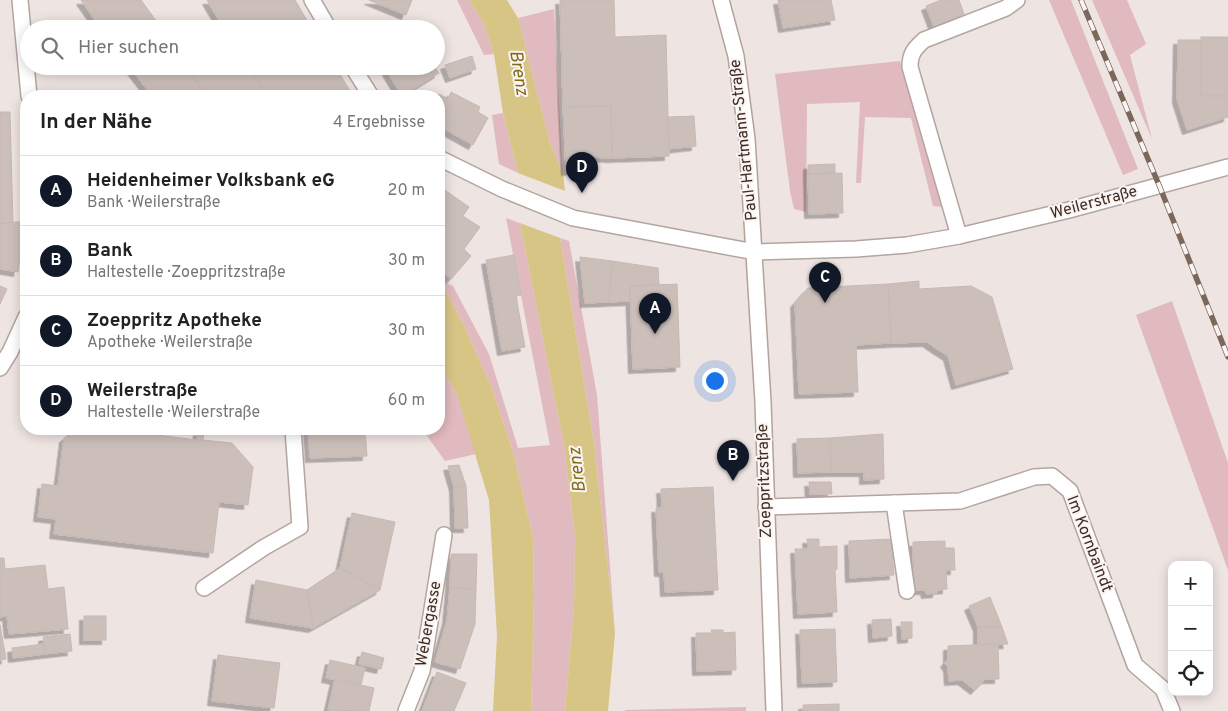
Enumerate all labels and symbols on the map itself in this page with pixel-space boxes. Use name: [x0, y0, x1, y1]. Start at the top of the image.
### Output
water label: Brenz: [503, 49, 533, 99]
street label: Paul-Hartmann-Straße: [726, 58, 762, 222]
pin: D: [566, 152, 598, 193]
street label: Weilerstraße: [1048, 182, 1140, 224]
pin: C: [809, 262, 841, 303]
pin: A: [639, 293, 671, 334]
your location: [702, 368, 728, 394]
street label: Zoeppritzstraße: [753, 423, 777, 539]
pin: B: [717, 440, 749, 481]
water label: Brenz: [564, 445, 592, 494]
street label: Im Kornbaindt: [1061, 493, 1117, 595]
street label: Webergasse: [412, 580, 446, 668]

